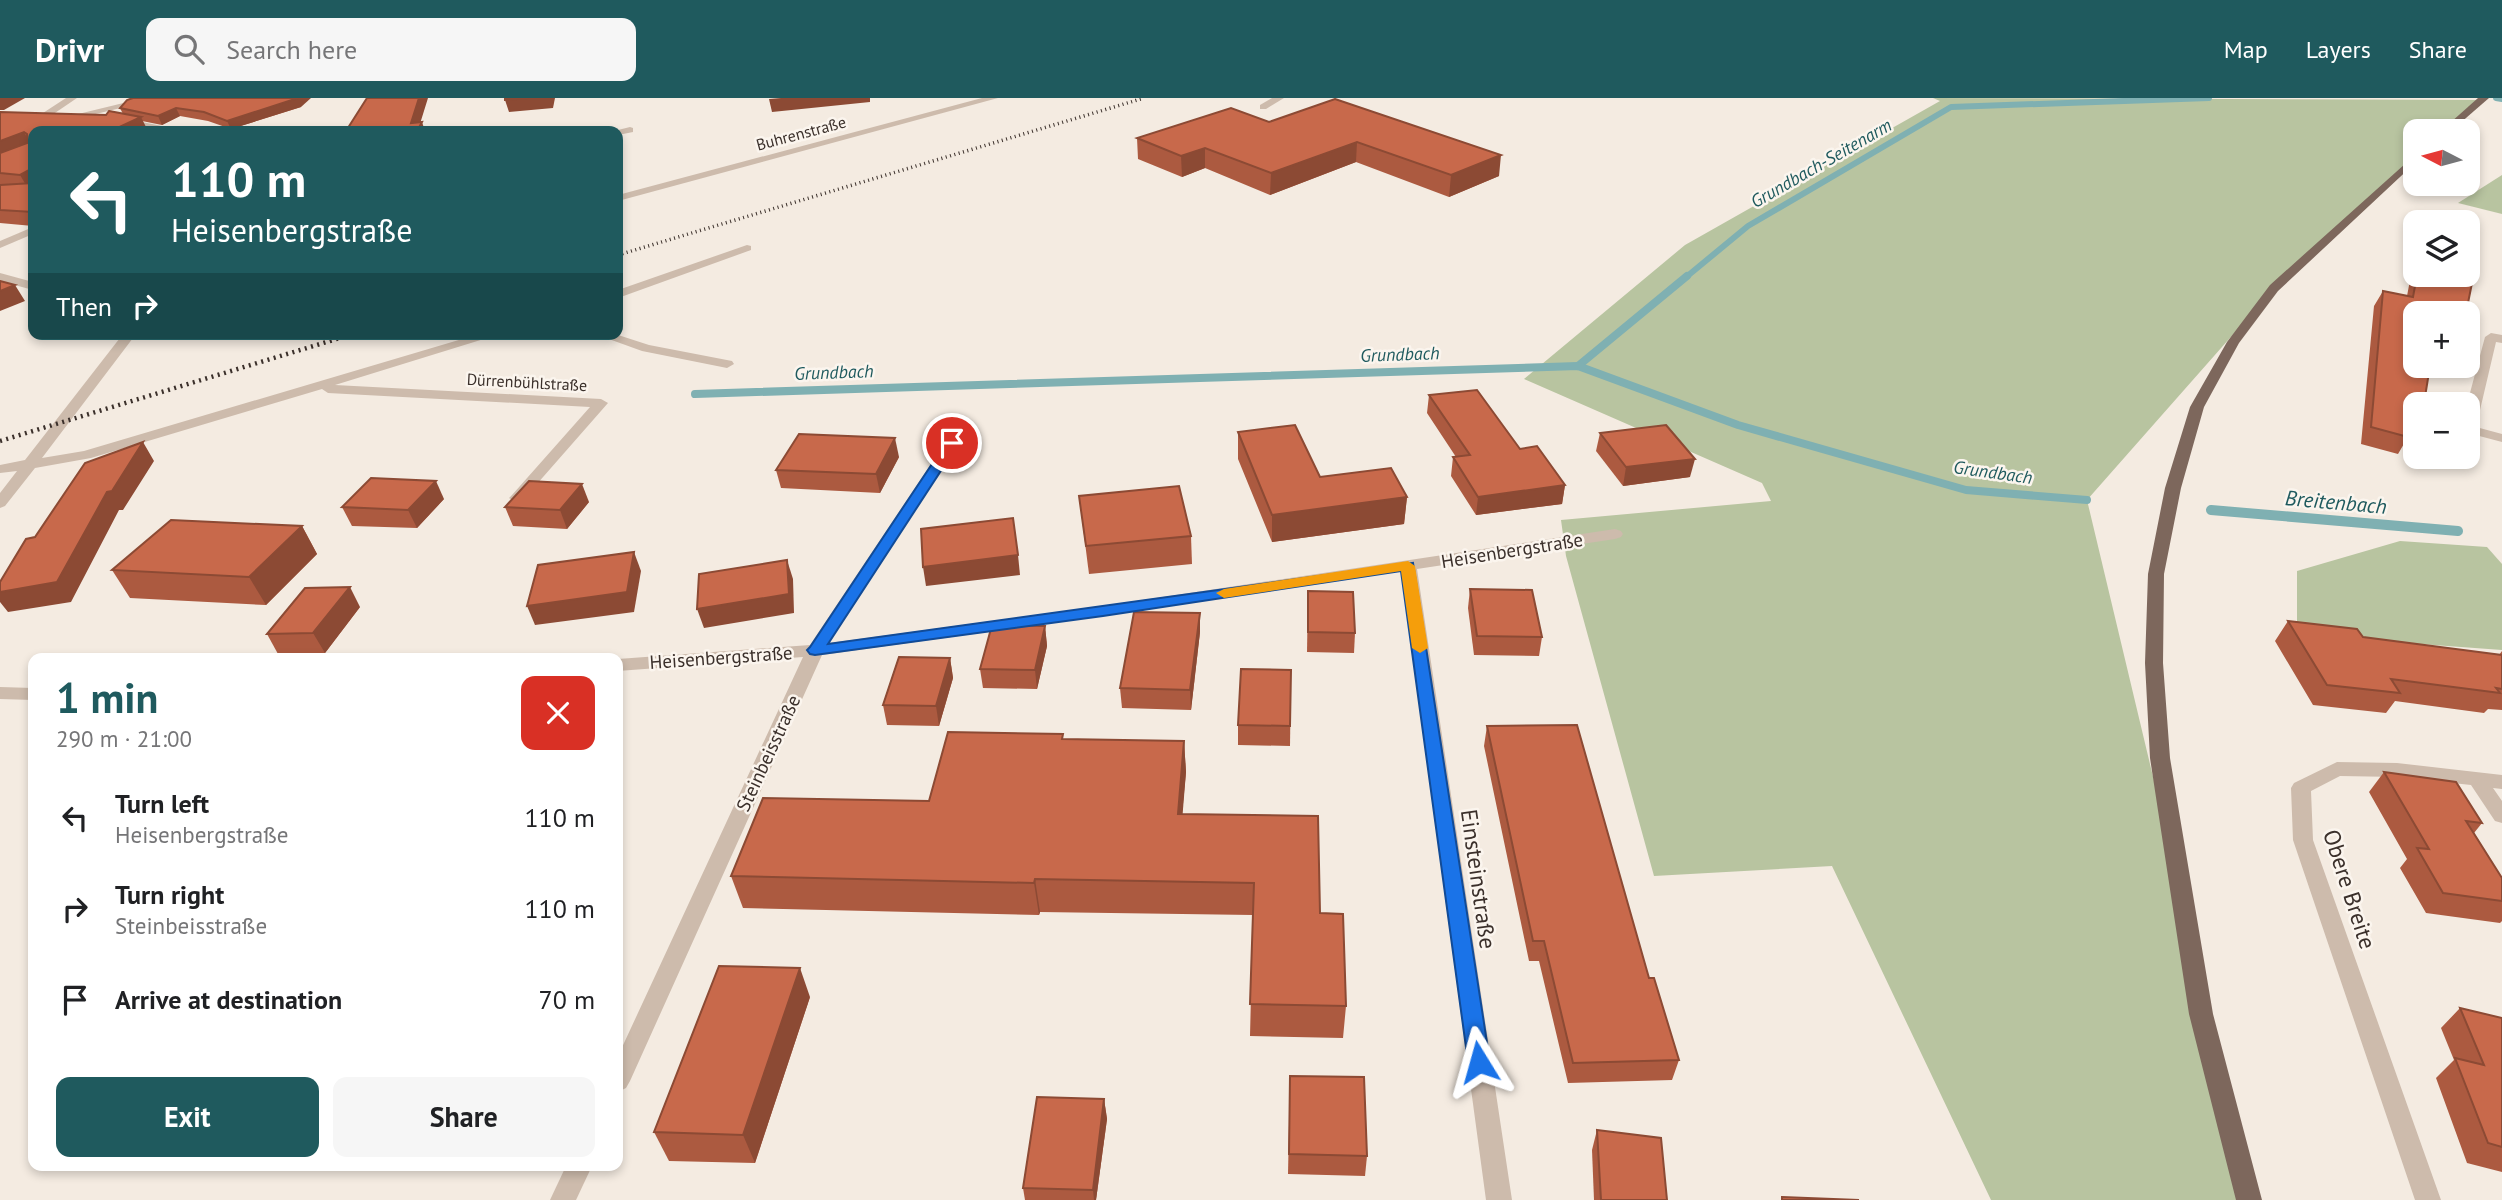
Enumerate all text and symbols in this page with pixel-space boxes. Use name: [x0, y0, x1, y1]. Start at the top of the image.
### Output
search box: [146, 18, 636, 81]
text: Drivr: [35, 28, 104, 71]
icon: search: [170, 30, 208, 68]
text: Search here: [226, 33, 357, 66]
text: Map: [2224, 34, 2268, 65]
text: Layers: [2306, 34, 2371, 65]
text: Share: [2409, 34, 2467, 65]
street label: Buhrenstraße: [754, 111, 848, 155]
water label: Grundbach-Seitenarm: [1746, 113, 1896, 213]
north arrow: [2403, 119, 2480, 196]
map controls: [2403, 119, 2480, 469]
text: 110 m: [171, 147, 306, 211]
icon: left: [56, 154, 147, 245]
text: Heisenbergstraße: [171, 209, 412, 251]
button: layers: [2403, 210, 2480, 287]
icon: right: [126, 287, 164, 325]
text: Then: [56, 290, 112, 323]
button: +: [2403, 301, 2480, 378]
water label: Grundbach: [1360, 341, 1440, 367]
water label: Grundbach: [794, 359, 874, 385]
street label: Dürrenbühlstraße: [466, 369, 588, 395]
button: −: [2403, 392, 2480, 469]
pin: [922, 413, 982, 473]
icon: arrive: [933, 424, 971, 462]
water label: Grundbach: [1952, 455, 2034, 489]
water label: Breitenbach: [2284, 484, 2388, 520]
street label: Heisenbergstraße: [1439, 527, 1585, 573]
street label: Heisenbergstraße: [649, 640, 793, 674]
text: 1 min: [56, 670, 158, 725]
button: close: [521, 676, 595, 750]
street label: Steinbeisstraße: [731, 691, 805, 815]
text: 290 m · 21:00: [56, 724, 192, 753]
text: Turn left: [115, 787, 209, 820]
icon: left: [56, 799, 94, 837]
text: 110 m: [524, 801, 595, 834]
street label: Einsteinstraße: [1455, 807, 1503, 951]
text: Heisenbergstraße: [115, 820, 289, 849]
street label: Obere Breite: [2317, 826, 2383, 952]
text: Turn right: [115, 878, 224, 911]
icon: right: [56, 890, 94, 928]
text: 110 m: [524, 892, 595, 925]
text: Steinbeisstraße: [115, 911, 267, 940]
icon: arrive: [56, 981, 94, 1019]
text: Arrive at destination: [115, 983, 342, 1016]
text: 70 m: [539, 983, 595, 1016]
position arrow: [1442, 1025, 1516, 1099]
button: Exit: [56, 1077, 319, 1157]
button: Share: [333, 1077, 595, 1157]

